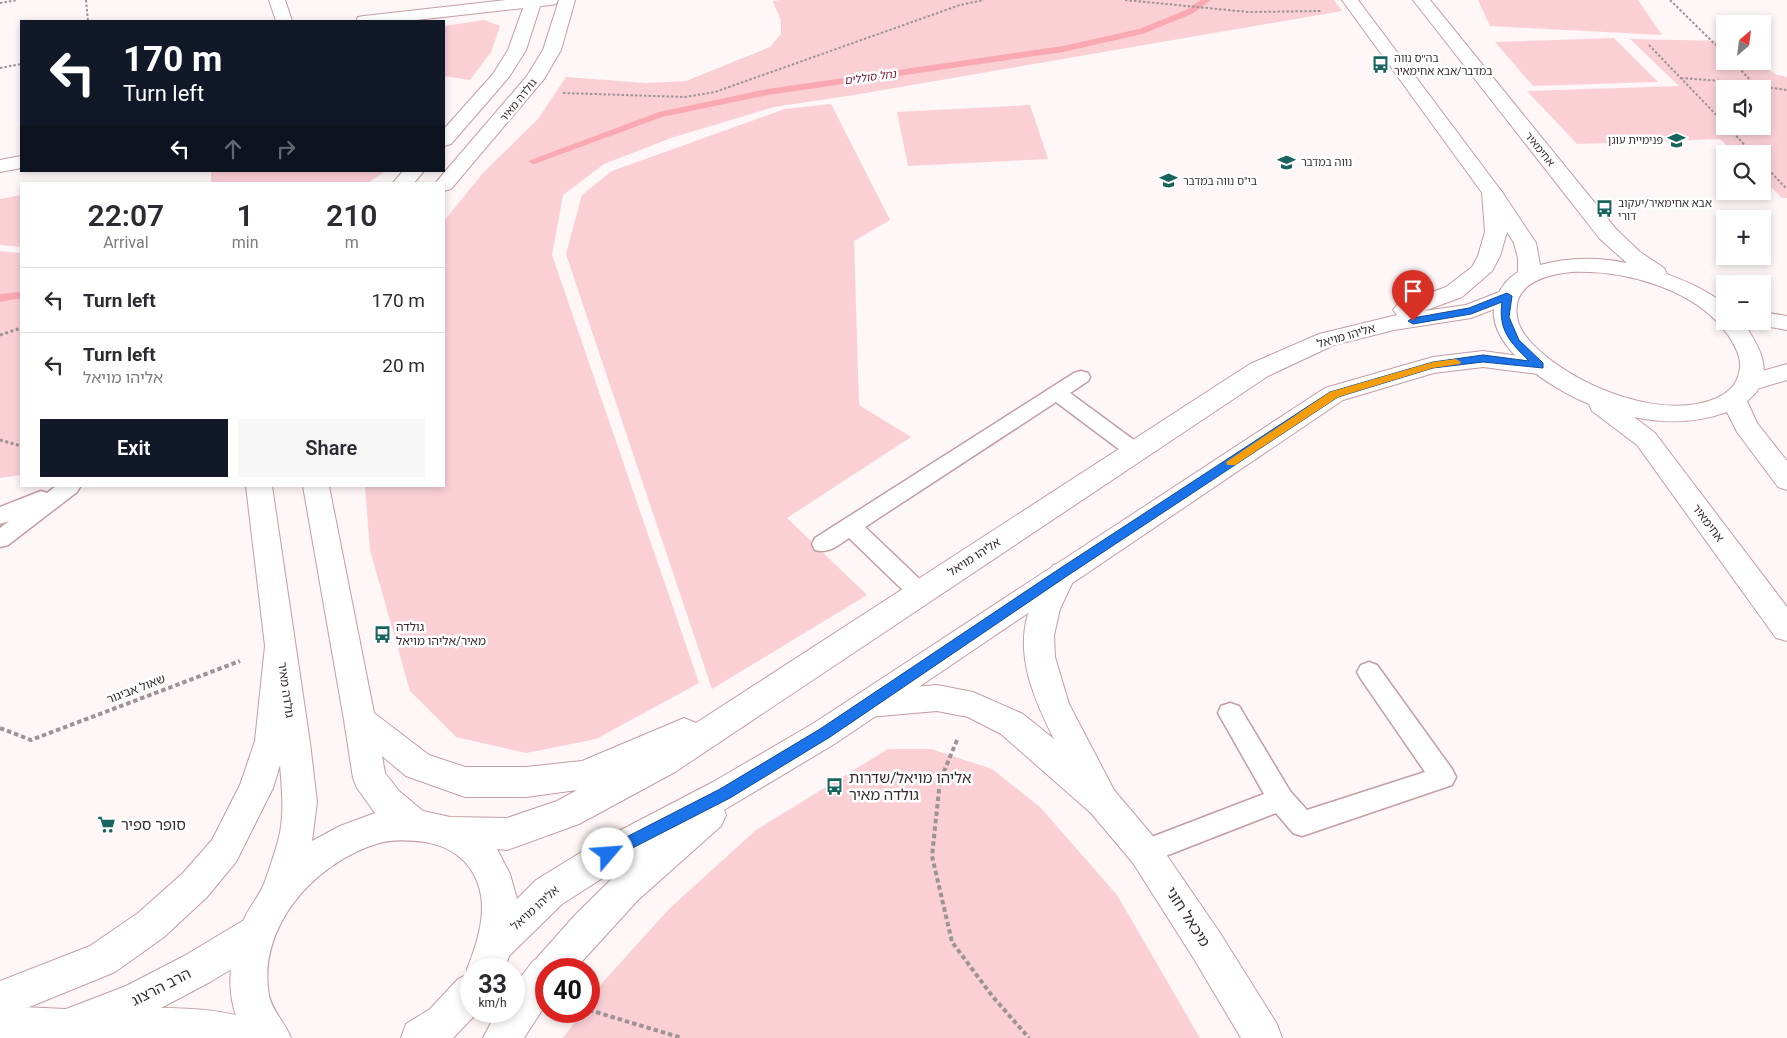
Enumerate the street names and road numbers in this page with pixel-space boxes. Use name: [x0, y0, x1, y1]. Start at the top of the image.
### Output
street label: גולדה מאיר: [497, 76, 540, 124]
street label: אחימאיר: [1522, 130, 1557, 169]
street label: אליהו מויאל: [1315, 321, 1377, 351]
street label: אחימאיר: [1689, 501, 1727, 545]
street label: אליהו מויאל: [945, 535, 1003, 579]
street label: גולדה מאיר: [275, 661, 297, 719]
street label: שאול אביגור: [105, 671, 167, 707]
street label: אליהו מויאל: [508, 882, 562, 933]
street label: מיכאל חזני: [1162, 884, 1214, 950]
street label: הרב הרצוג: [128, 964, 194, 1010]

